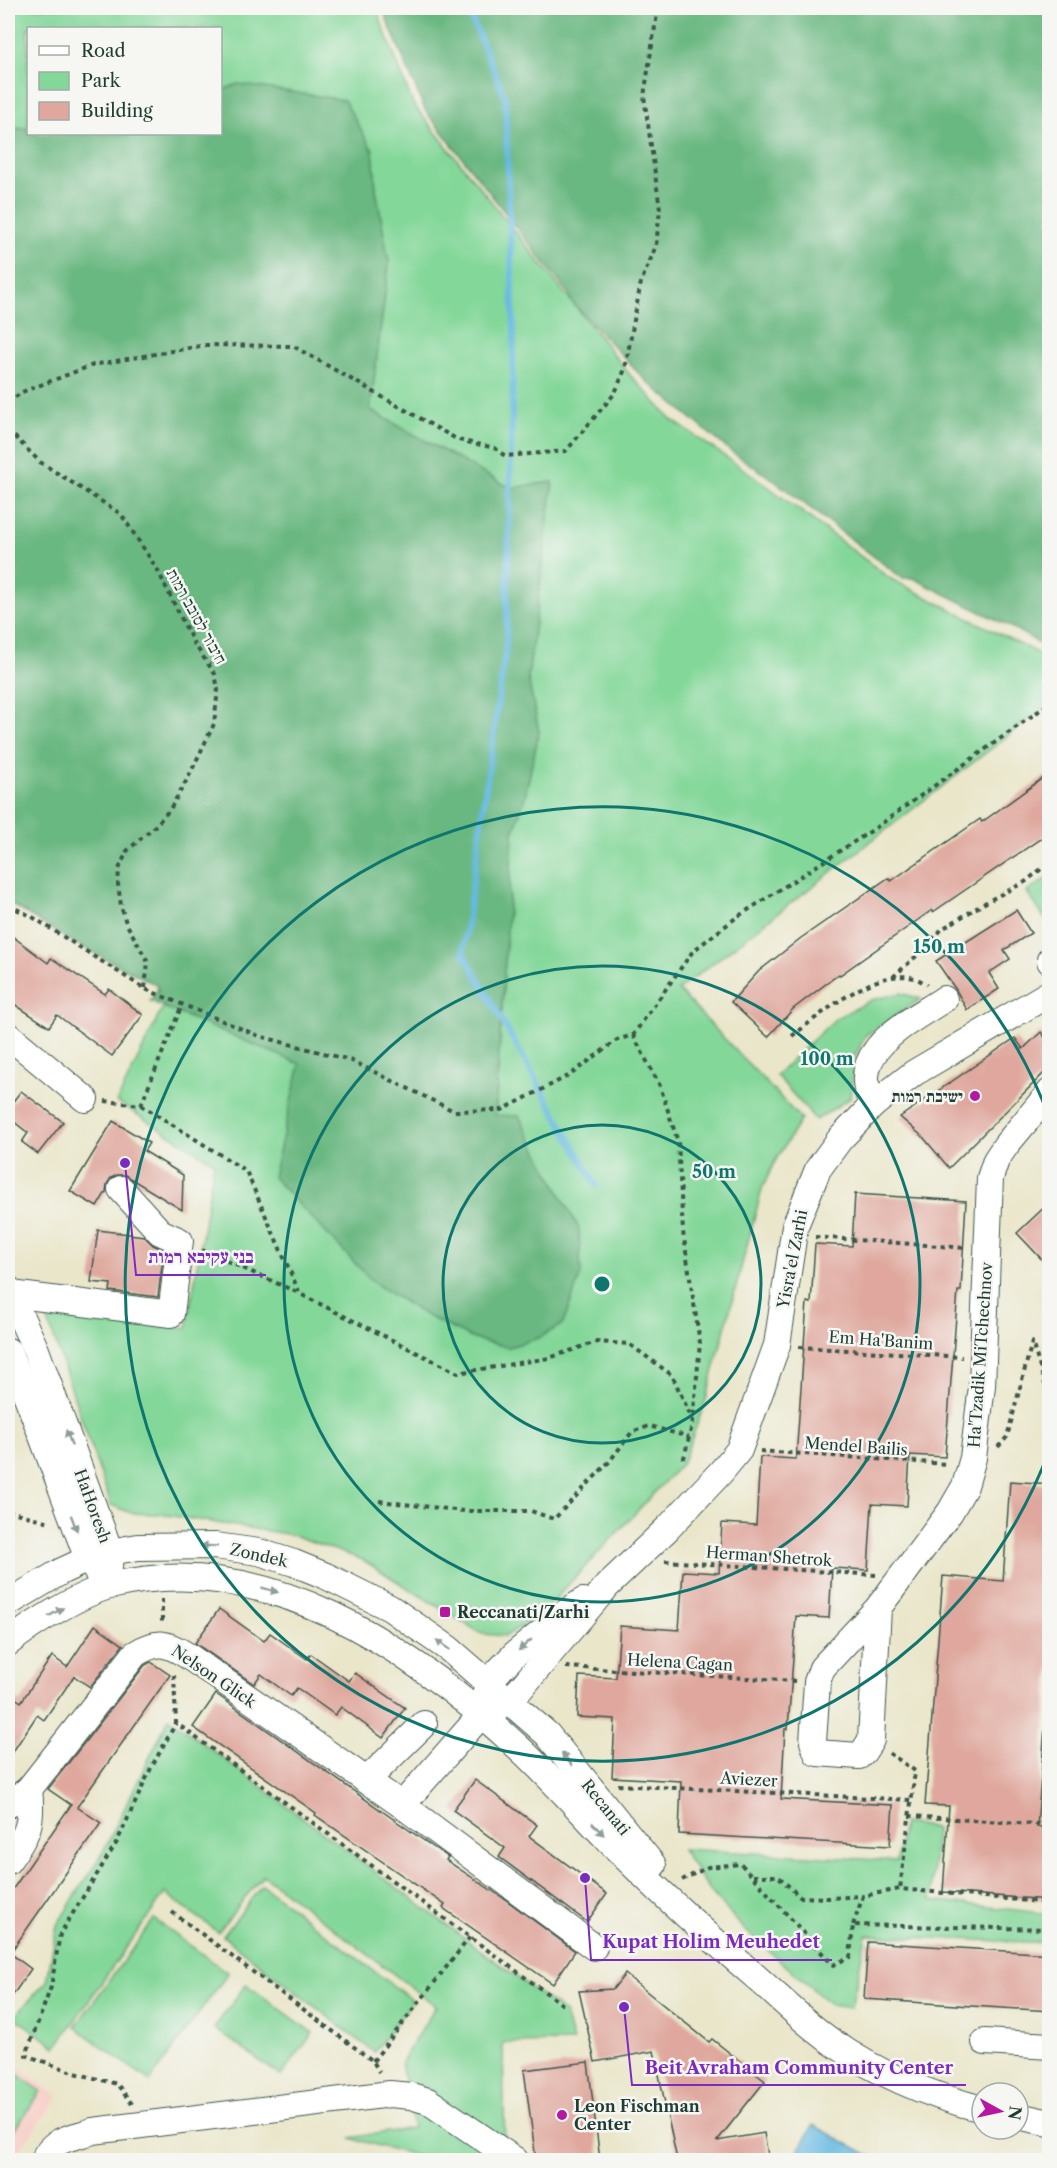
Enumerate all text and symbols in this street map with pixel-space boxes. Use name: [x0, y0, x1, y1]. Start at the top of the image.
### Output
legend: [27, 27, 222, 135]
text: Road: [81, 40, 126, 62]
text: Park: [81, 70, 122, 92]
text: Building: [81, 100, 153, 122]
street label: חיבור לסובב רמות: [163, 565, 231, 667]
text: 150 m: [913, 936, 965, 958]
text: 100 m: [800, 1048, 854, 1070]
place label: ישיבת רמות: [891, 1086, 963, 1106]
marker: ישיבת רמות: [968, 1089, 982, 1103]
text: 50 m: [692, 1161, 736, 1183]
street label: Yisra'el Zarhi: [772, 1208, 811, 1311]
callout: בני עקיבא רמות: [136, 1239, 266, 1275]
text: בני עקיבא רמות: [148, 1246, 254, 1268]
street label: Ha'Tzadik MiTchechnov: [964, 1261, 996, 1449]
centre of rings: [592, 1274, 612, 1294]
street label: Em Ha'Banim: [828, 1326, 934, 1354]
one-way arrow: [63, 1429, 73, 1447]
street label: Mendel Bailis: [804, 1432, 908, 1460]
street label: HaHoresh: [70, 1466, 116, 1546]
one-way arrow: [69, 1514, 79, 1532]
street label: Zondek: [228, 1539, 291, 1572]
one-way arrow: [200, 1541, 219, 1551]
street label: Herman Shetrok: [705, 1542, 834, 1570]
one-way arrow: [261, 1586, 279, 1595]
place label: Reccanati/Zarhi: [457, 1602, 590, 1622]
marker: Reccanati/Zarhi: [438, 1605, 452, 1619]
one-way arrow: [48, 1607, 65, 1617]
one-way arrow: [517, 1638, 533, 1651]
one-way arrow: [436, 1639, 452, 1651]
street label: Nelson Glick: [168, 1640, 261, 1712]
street label: Helena Cagan: [626, 1649, 734, 1675]
one-way arrow: [561, 1752, 574, 1767]
street label: Aviezer: [719, 1767, 778, 1790]
street label: Recanati: [577, 1775, 635, 1839]
one-way arrow: [590, 1822, 604, 1836]
callout: Kupat Holim Meuhedet: [591, 1924, 832, 1960]
text: Kupat Holim Meuhedet: [602, 1931, 821, 1953]
callout: Beit Avraham Community Center: [632, 2049, 966, 2085]
text: Beit Avraham Community Center: [645, 2057, 953, 2079]
north arrow: [970, 2081, 1030, 2141]
place label: Leon Fischman Center: [574, 2096, 700, 2134]
text: N: [1004, 2105, 1026, 2121]
marker: Leon Fischman Center: [555, 2108, 569, 2122]

